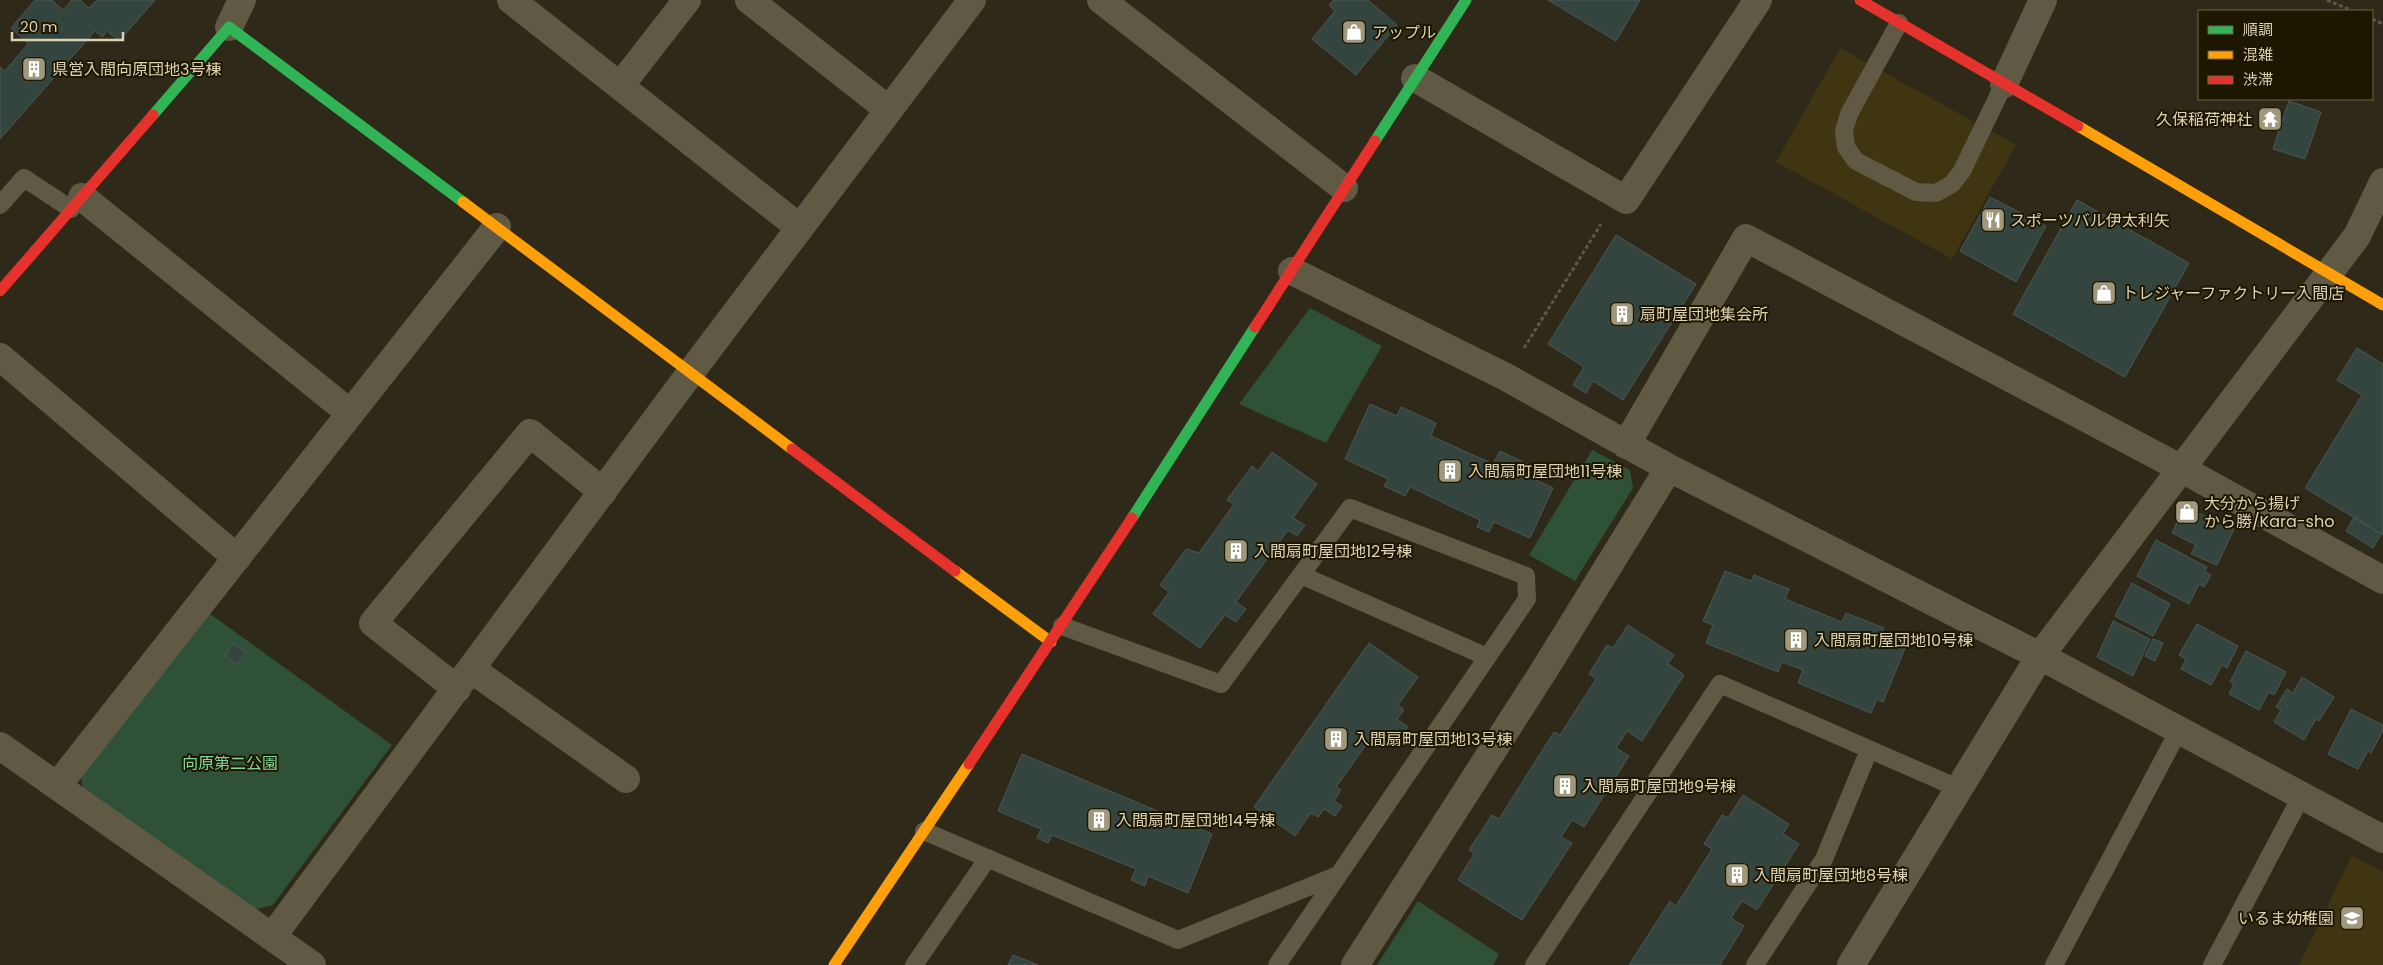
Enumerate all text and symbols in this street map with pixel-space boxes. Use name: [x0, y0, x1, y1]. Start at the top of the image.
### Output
scale bar: [12, 10, 124, 42]
legend: [2198, 10, 2373, 100]
text: 20 m: [20, 16, 58, 37]
shop icon: アップル: [1341, 19, 1367, 45]
text: 順調: [2243, 19, 2273, 40]
place label: アップル: [1372, 21, 1436, 44]
text: 混雑: [2243, 44, 2273, 65]
building icon: 県営入間向原団地3号棟: [21, 56, 47, 82]
place label: 県営入間向原団地3号棟: [52, 58, 221, 81]
text: 渋滞: [2243, 69, 2273, 90]
temple icon: 久保稲荷神社: [2257, 106, 2283, 132]
place label: 久保稲荷神社: [2156, 108, 2252, 131]
restaurant icon: スポーツバル伊太利矢: [1980, 207, 2006, 233]
place label: スポーツバル伊太利矢: [2010, 209, 2170, 232]
shop icon: トレジャーファクトリー入間店: [2091, 280, 2117, 306]
place label: トレジャーファクトリー入間店: [2122, 282, 2344, 305]
building icon: 扇町屋団地集会所: [1609, 301, 1635, 327]
place label: 扇町屋団地集会所: [1640, 303, 1768, 326]
building icon: 入間扇町屋団地11号棟: [1437, 458, 1463, 484]
place label: 入間扇町屋団地11号棟: [1468, 460, 1622, 483]
place label: 大分から揚げ から勝/Kara-sho: [2204, 492, 2334, 533]
shop icon: 大分から揚げ から勝/Kara-sho: [2174, 499, 2200, 525]
building icon: 入間扇町屋団地12号棟: [1223, 538, 1249, 564]
place label: 入間扇町屋団地12号棟: [1254, 540, 1412, 563]
building icon: 入間扇町屋団地10号棟: [1783, 627, 1809, 653]
place label: 入間扇町屋団地10号棟: [1814, 629, 1973, 652]
building icon: 入間扇町屋団地13号棟: [1323, 726, 1349, 752]
place label: 入間扇町屋団地13号棟: [1354, 728, 1513, 751]
park label: 向原第二公園: [182, 752, 278, 775]
building icon: 入間扇町屋団地9号棟: [1552, 773, 1578, 799]
place label: 入間扇町屋団地9号棟: [1582, 775, 1736, 798]
building icon: 入間扇町屋団地14号棟: [1086, 807, 1112, 833]
place label: 入間扇町屋団地14号棟: [1116, 809, 1275, 832]
building icon: 入間扇町屋団地8号棟: [1724, 862, 1750, 888]
place label: 入間扇町屋団地8号棟: [1754, 864, 1908, 887]
school or university icon: いるま幼稚園: [2339, 905, 2365, 931]
place label: いるま幼稚園: [2238, 907, 2334, 930]

